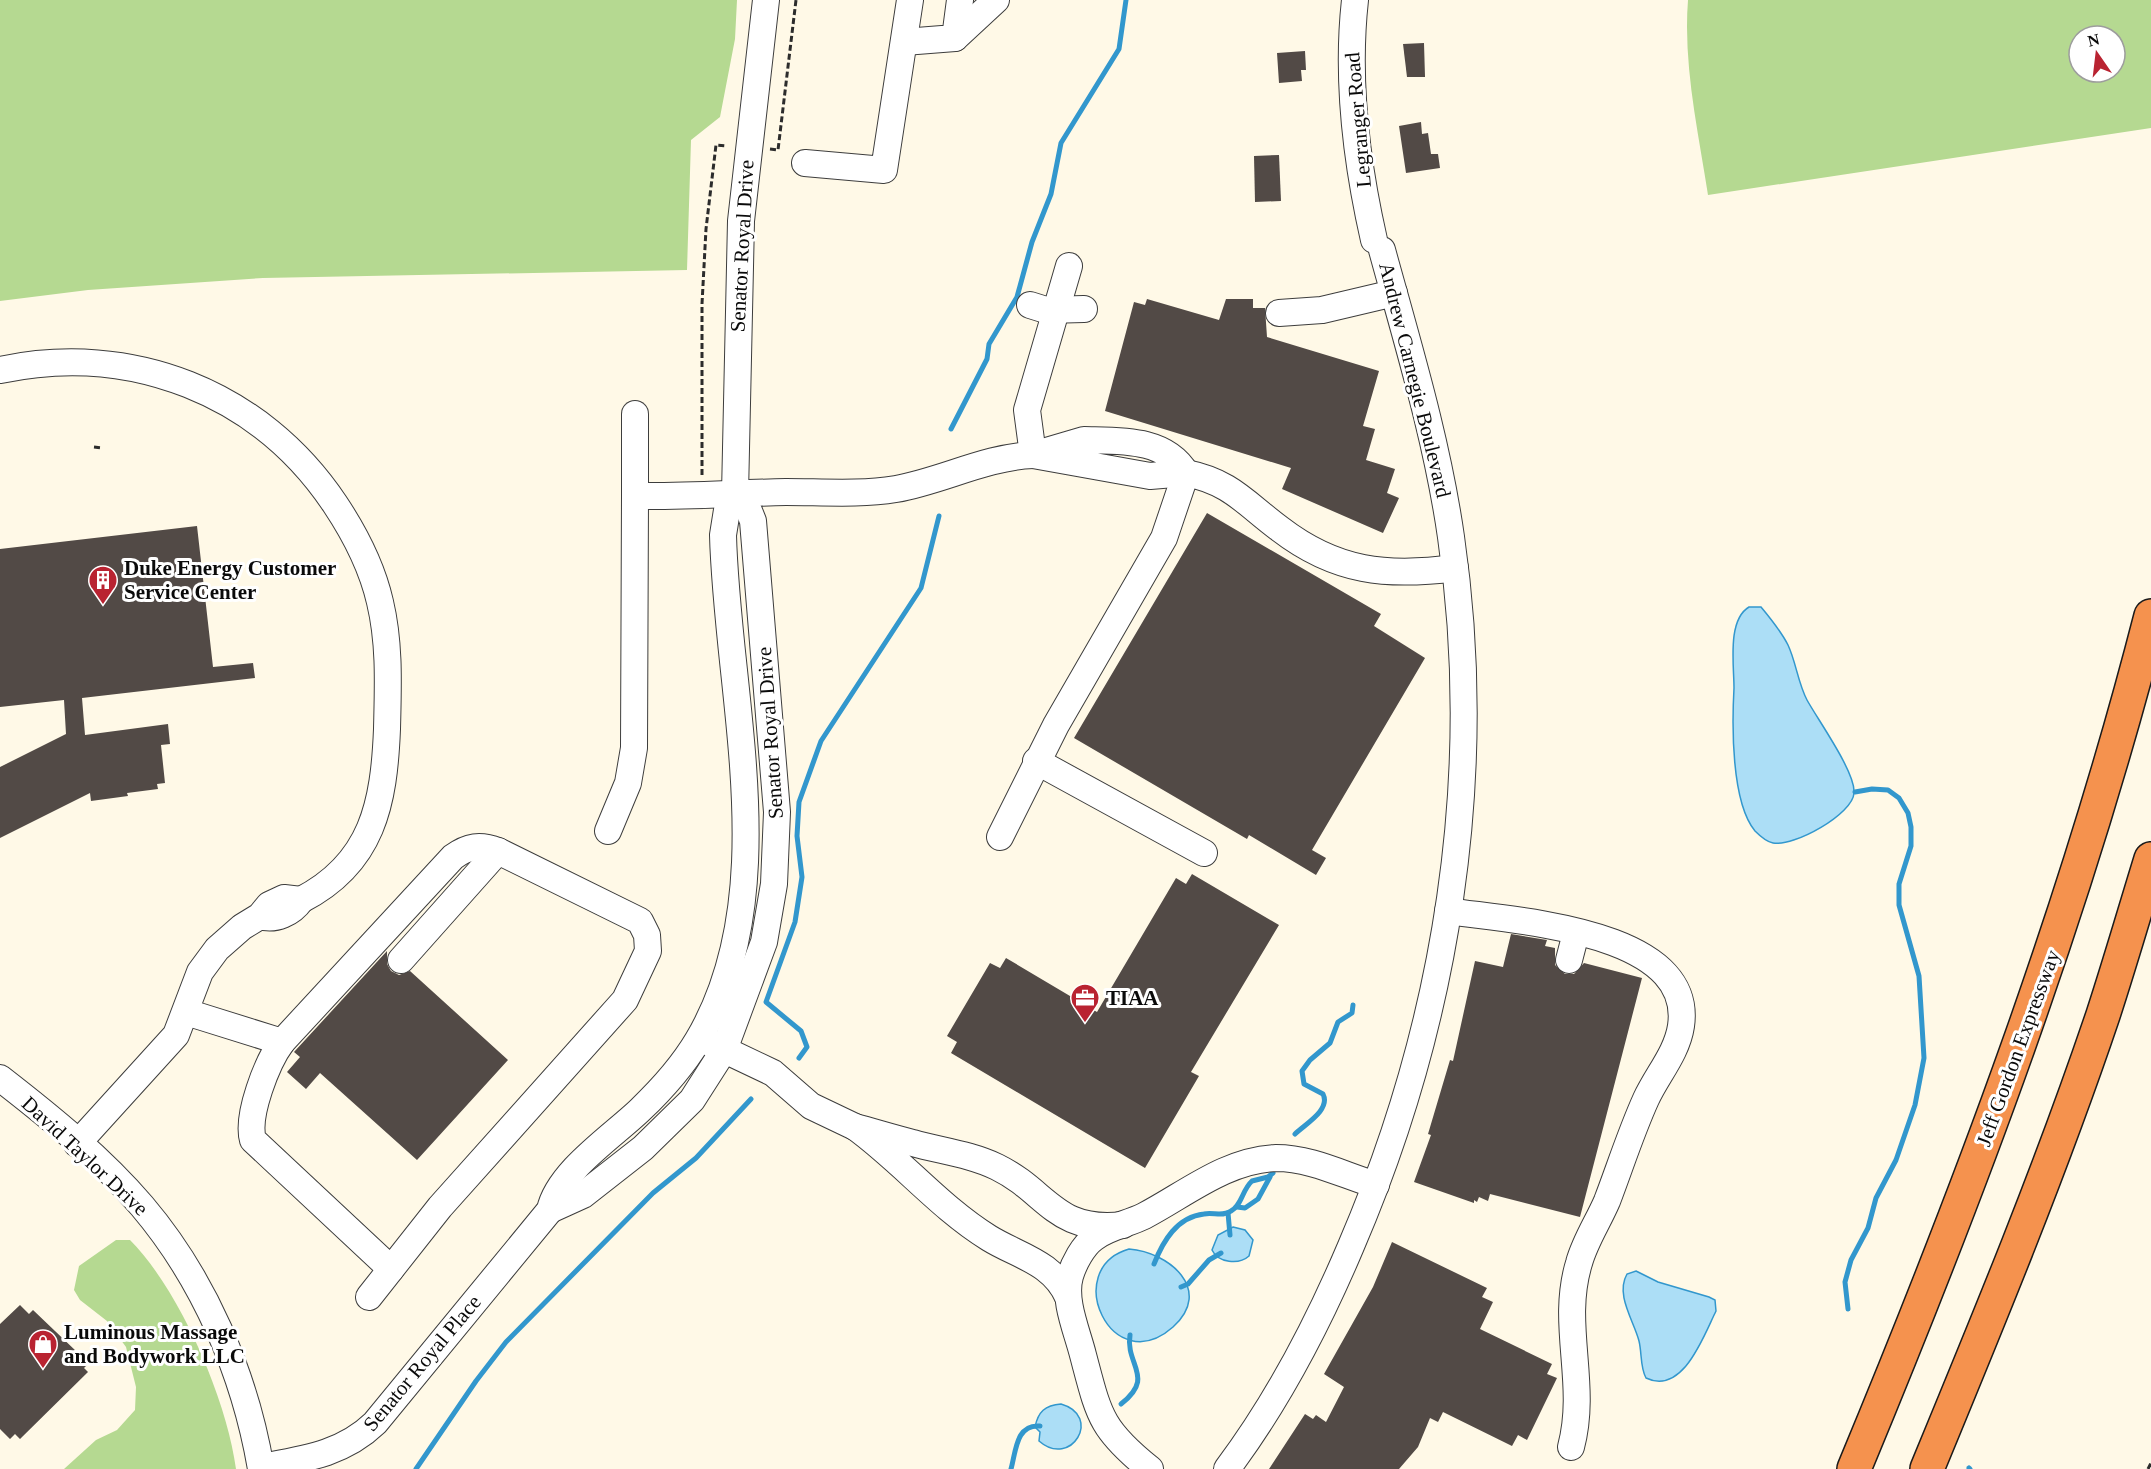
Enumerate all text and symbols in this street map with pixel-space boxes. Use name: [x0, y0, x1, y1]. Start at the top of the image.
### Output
north arrow: [2067, 24, 2127, 84]
text: N: [2086, 30, 2102, 50]
street label: Legranger Road: [1340, 51, 1376, 189]
street label: Senator Royal Drive: [725, 159, 759, 333]
street label: Andrew Carnegie Boulevard: [1374, 260, 1456, 501]
place label: Duke Energy Customer Service Center: [124, 556, 336, 604]
building icon: Duke Energy Customer Service Center: [87, 564, 119, 606]
street label: Senator Royal Drive: [752, 646, 788, 820]
street label: Jeff Gordon Expressway: [1971, 946, 2065, 1149]
office icon: TIAA: [1069, 982, 1101, 1024]
place label: TIAA: [1106, 986, 1159, 1010]
street label: David Taylor Drive: [17, 1091, 153, 1221]
street label: Senator Royal Place: [358, 1290, 486, 1436]
place label: Luminous Massage and Bodywork LLC: [64, 1320, 245, 1368]
shop icon: Luminous Massage and Bodywork LLC: [27, 1328, 59, 1370]

